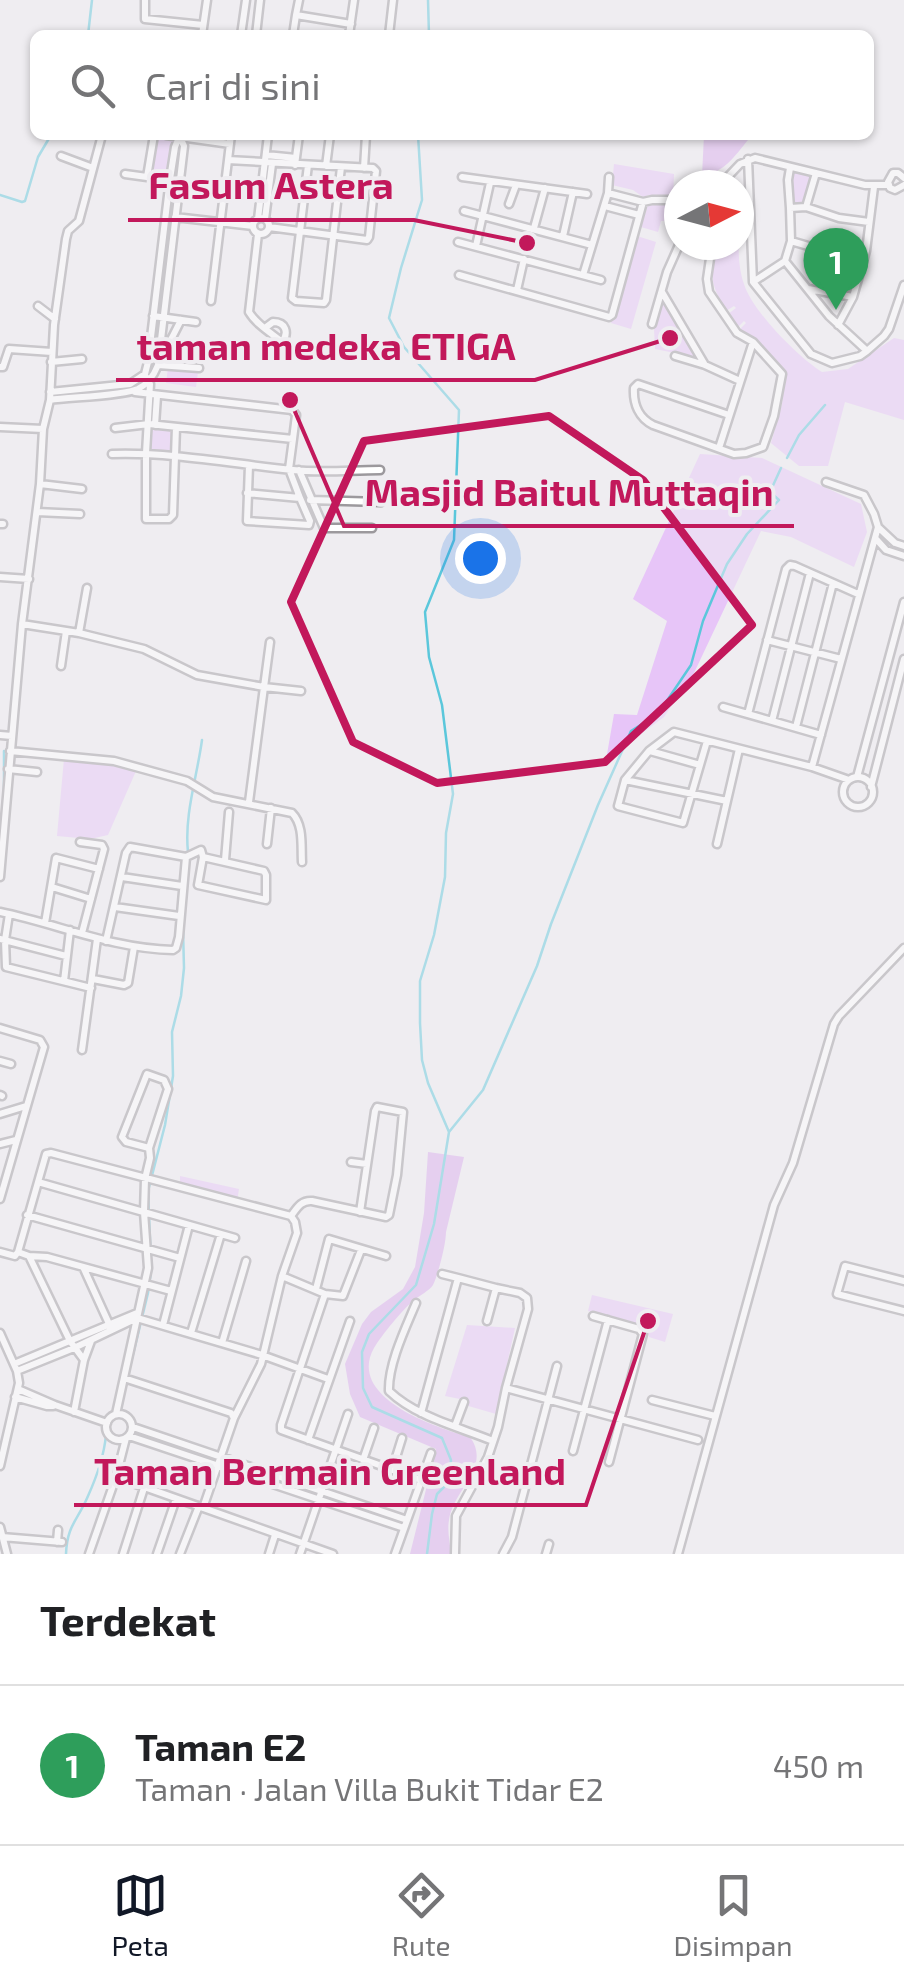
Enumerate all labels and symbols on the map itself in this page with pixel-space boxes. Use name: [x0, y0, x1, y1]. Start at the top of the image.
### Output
callout: Fasum Astera: [128, 152, 414, 220]
text: Fasum Astera: [148, 161, 394, 207]
north arrow: [664, 170, 754, 260]
pin: 1: [804, 228, 868, 310]
callout: taman medeka ETIGA: [116, 312, 535, 380]
text: taman medeka ETIGA: [137, 322, 516, 368]
callout: Masjid Baitul Muttaqin: [344, 458, 794, 526]
text: Masjid Baitul Muttaqin: [365, 468, 773, 514]
your location: [455, 533, 506, 584]
callout: Taman Bermain Greenland: [74, 1437, 586, 1505]
text: Taman Bermain Greenland: [94, 1447, 566, 1493]

